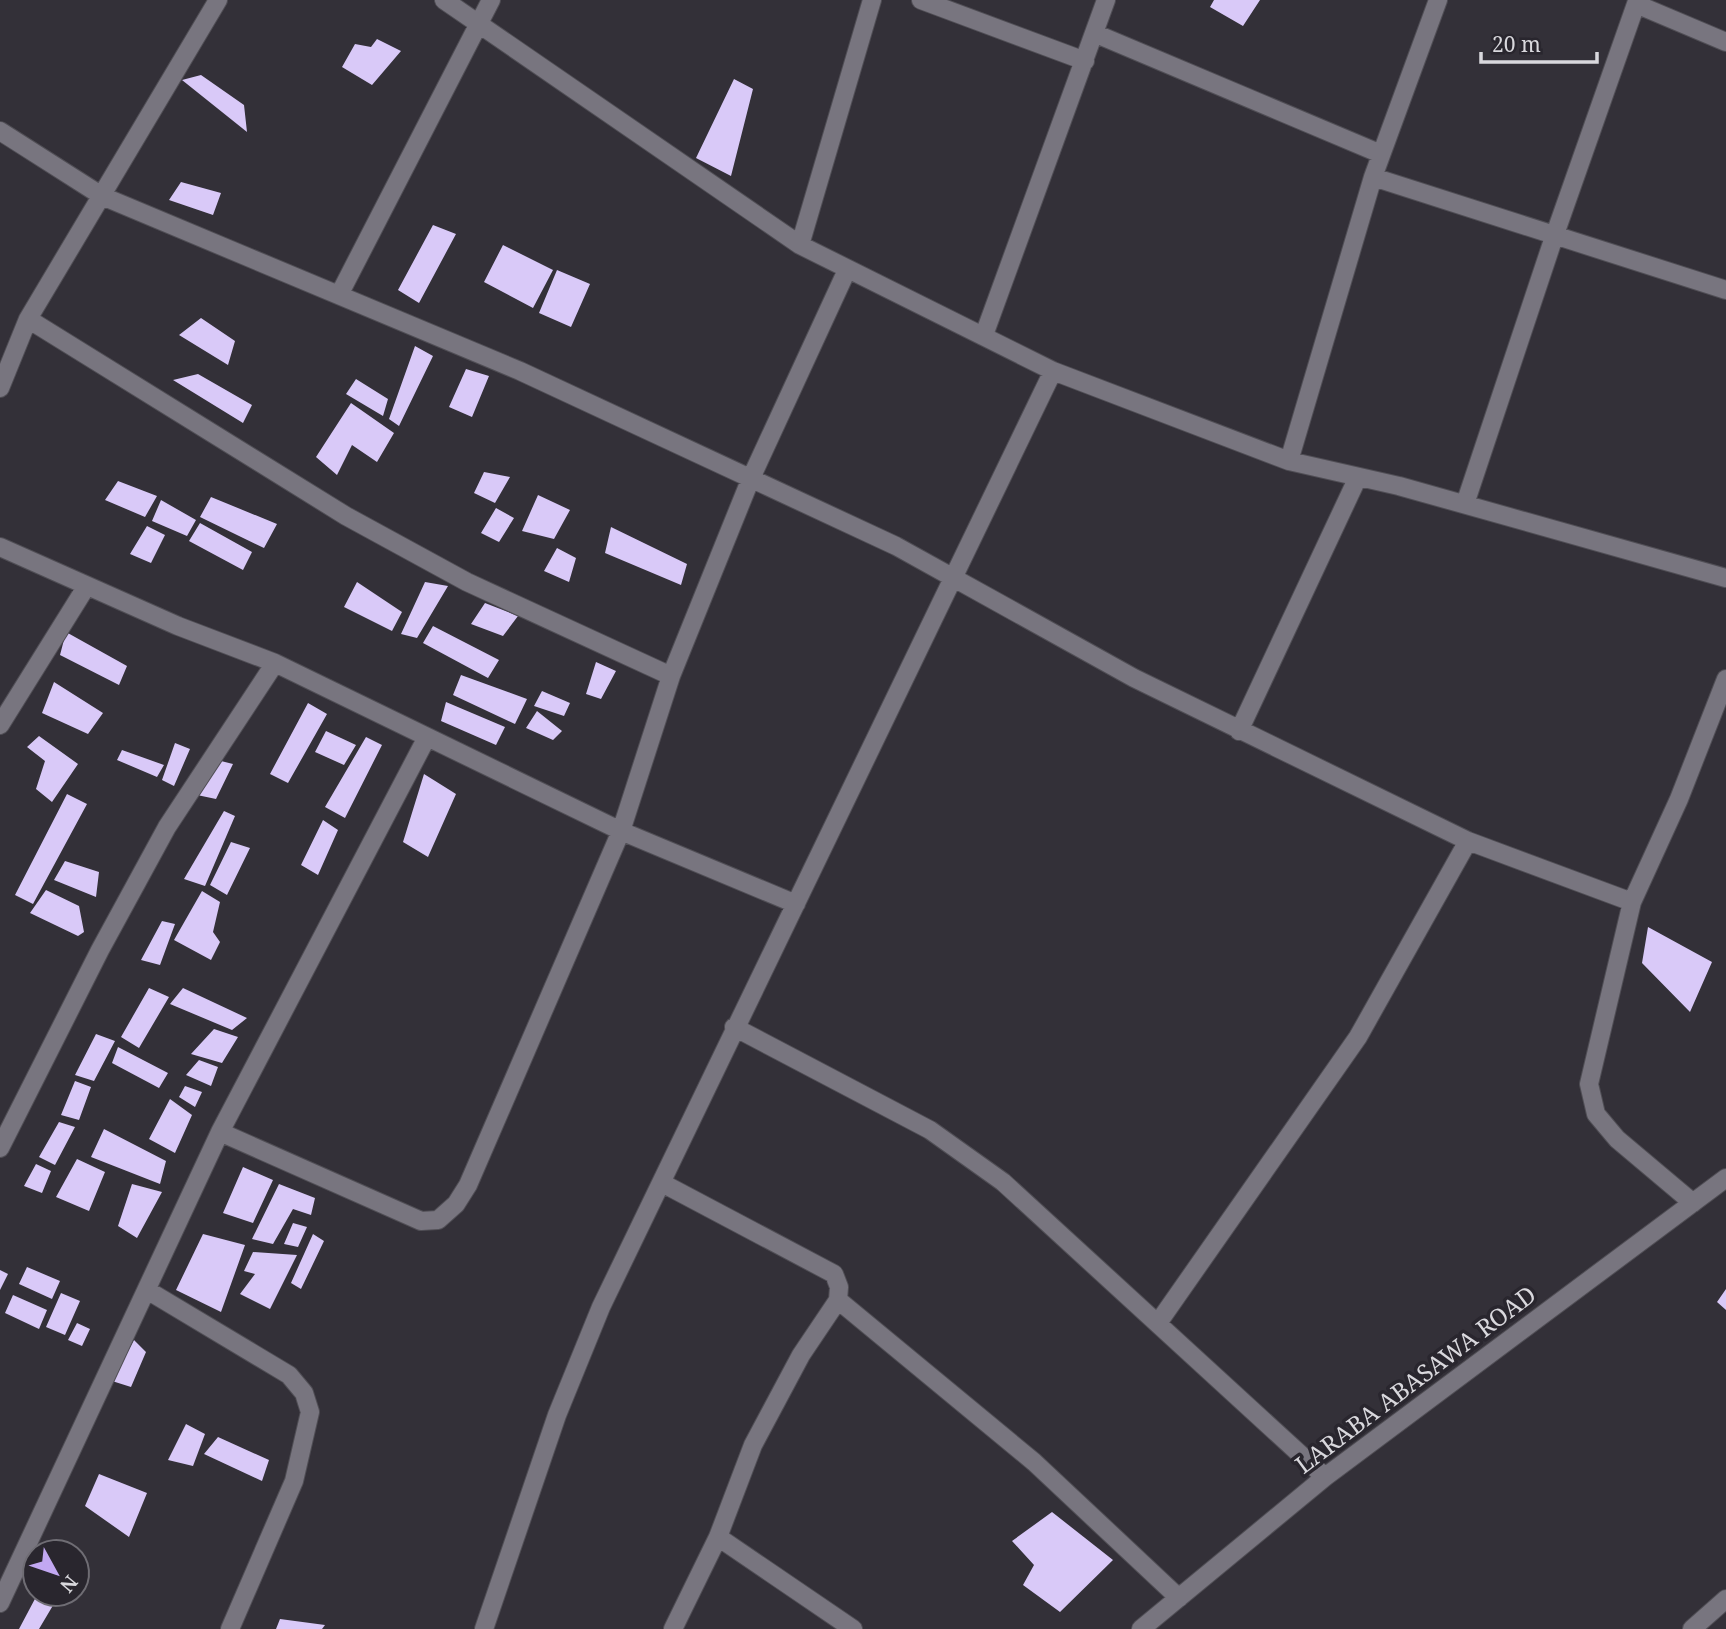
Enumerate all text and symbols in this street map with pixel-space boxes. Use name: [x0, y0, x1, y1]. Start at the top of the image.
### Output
scale bar: [1481, 21, 1596, 65]
text: 20 m: [1492, 30, 1541, 58]
street label: LARABA ABASAWA ROAD: [1288, 1278, 1542, 1480]
north arrow: [21, 1538, 91, 1608]
text: N: [54, 1570, 84, 1598]

